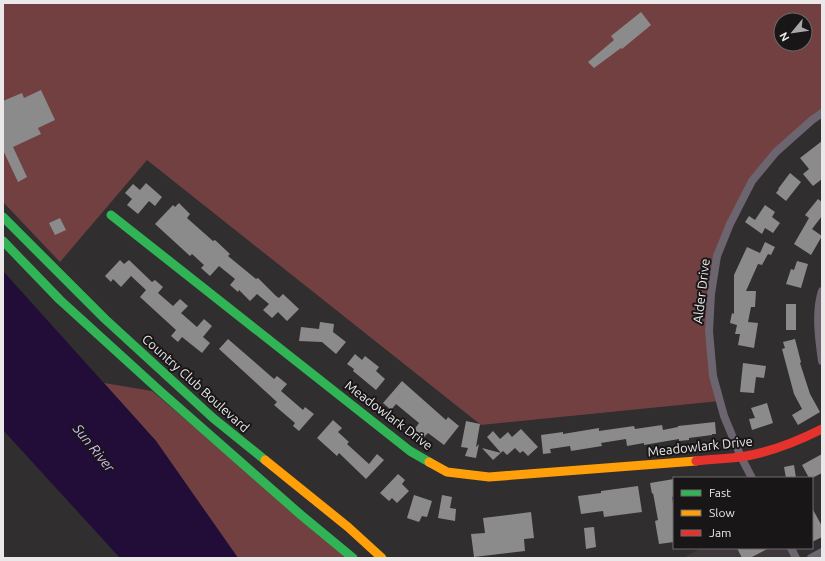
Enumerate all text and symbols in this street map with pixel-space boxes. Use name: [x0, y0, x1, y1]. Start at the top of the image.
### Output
north arrow: [773, 12, 813, 52]
text: N: [777, 30, 791, 43]
street label: Alder Drive: [690, 258, 712, 324]
street label: Country Club Boulevard: [140, 331, 252, 435]
street label: Meadowlark Drive: [343, 378, 435, 452]
water label: Sun River: [69, 420, 118, 476]
street label: Meadowlark Drive: [647, 434, 753, 458]
legend: [673, 477, 813, 549]
text: Fast: [709, 486, 731, 499]
text: Slow: [709, 506, 735, 519]
text: Jam: [709, 526, 731, 539]

